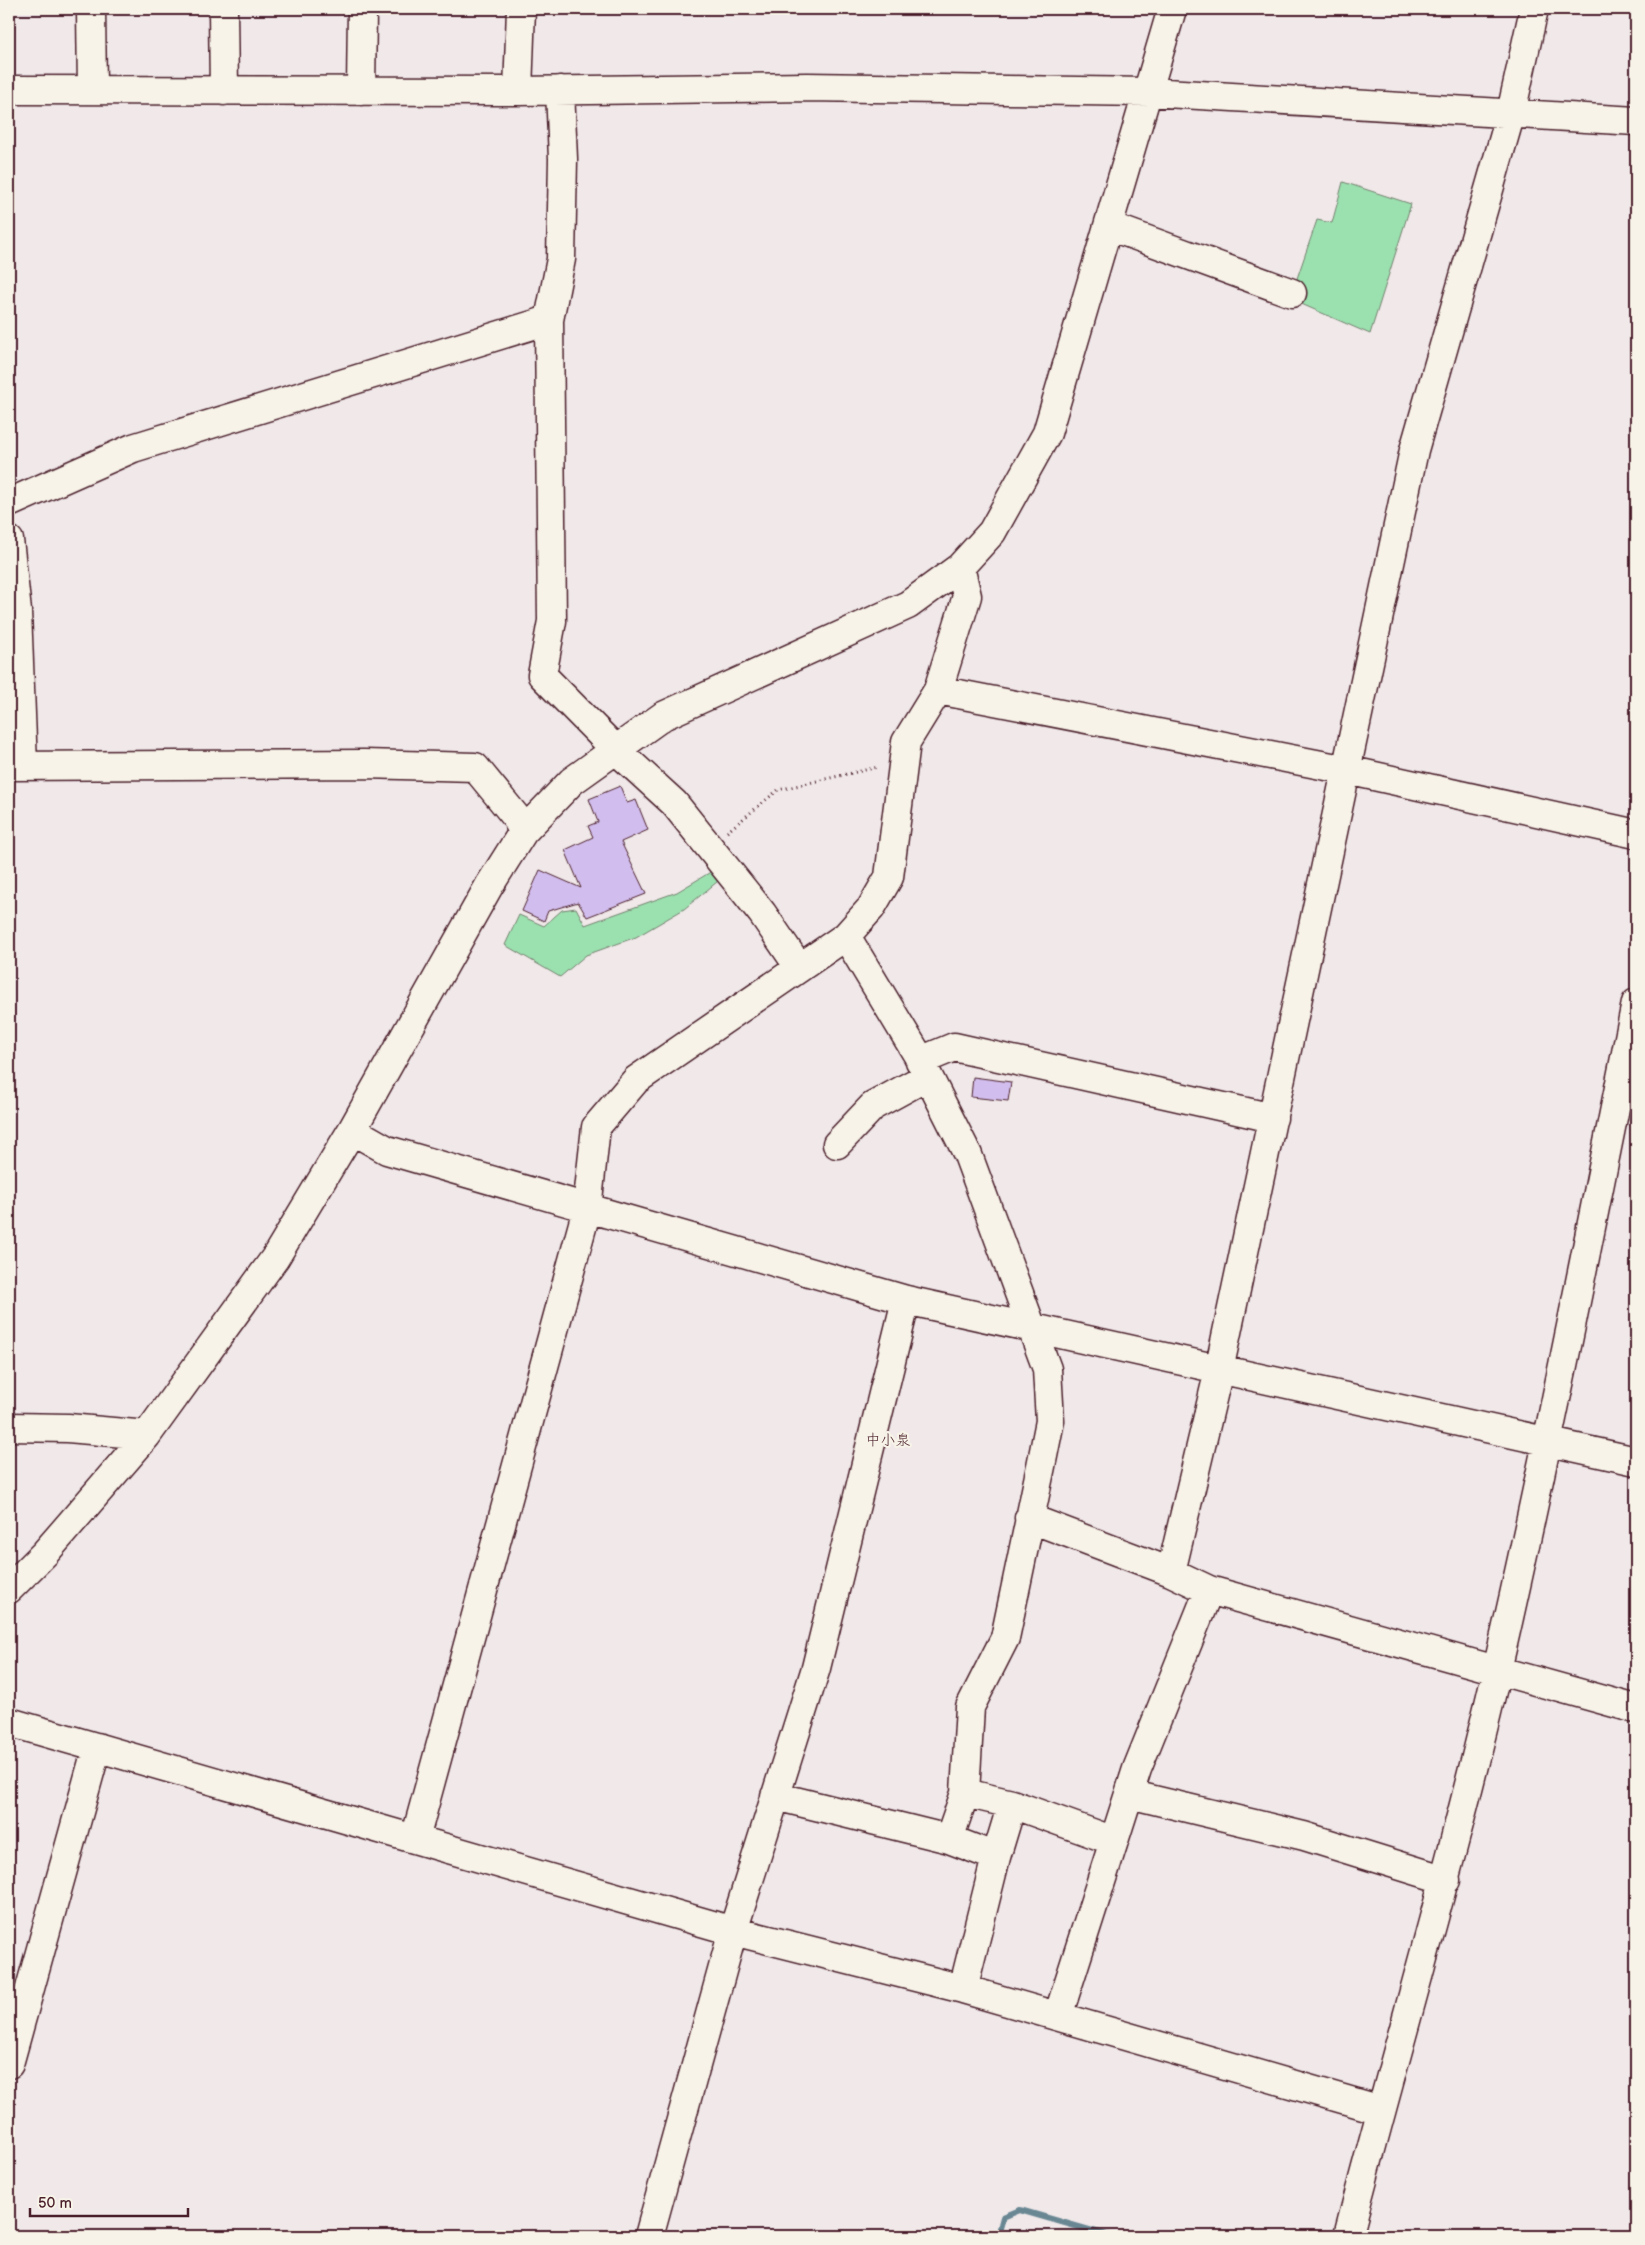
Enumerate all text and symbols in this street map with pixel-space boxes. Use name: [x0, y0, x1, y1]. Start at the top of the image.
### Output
district label: 中小泉: [865, 1431, 911, 1450]
scale bar: [30, 2185, 188, 2217]
text: 50 m: [38, 2194, 72, 2213]

